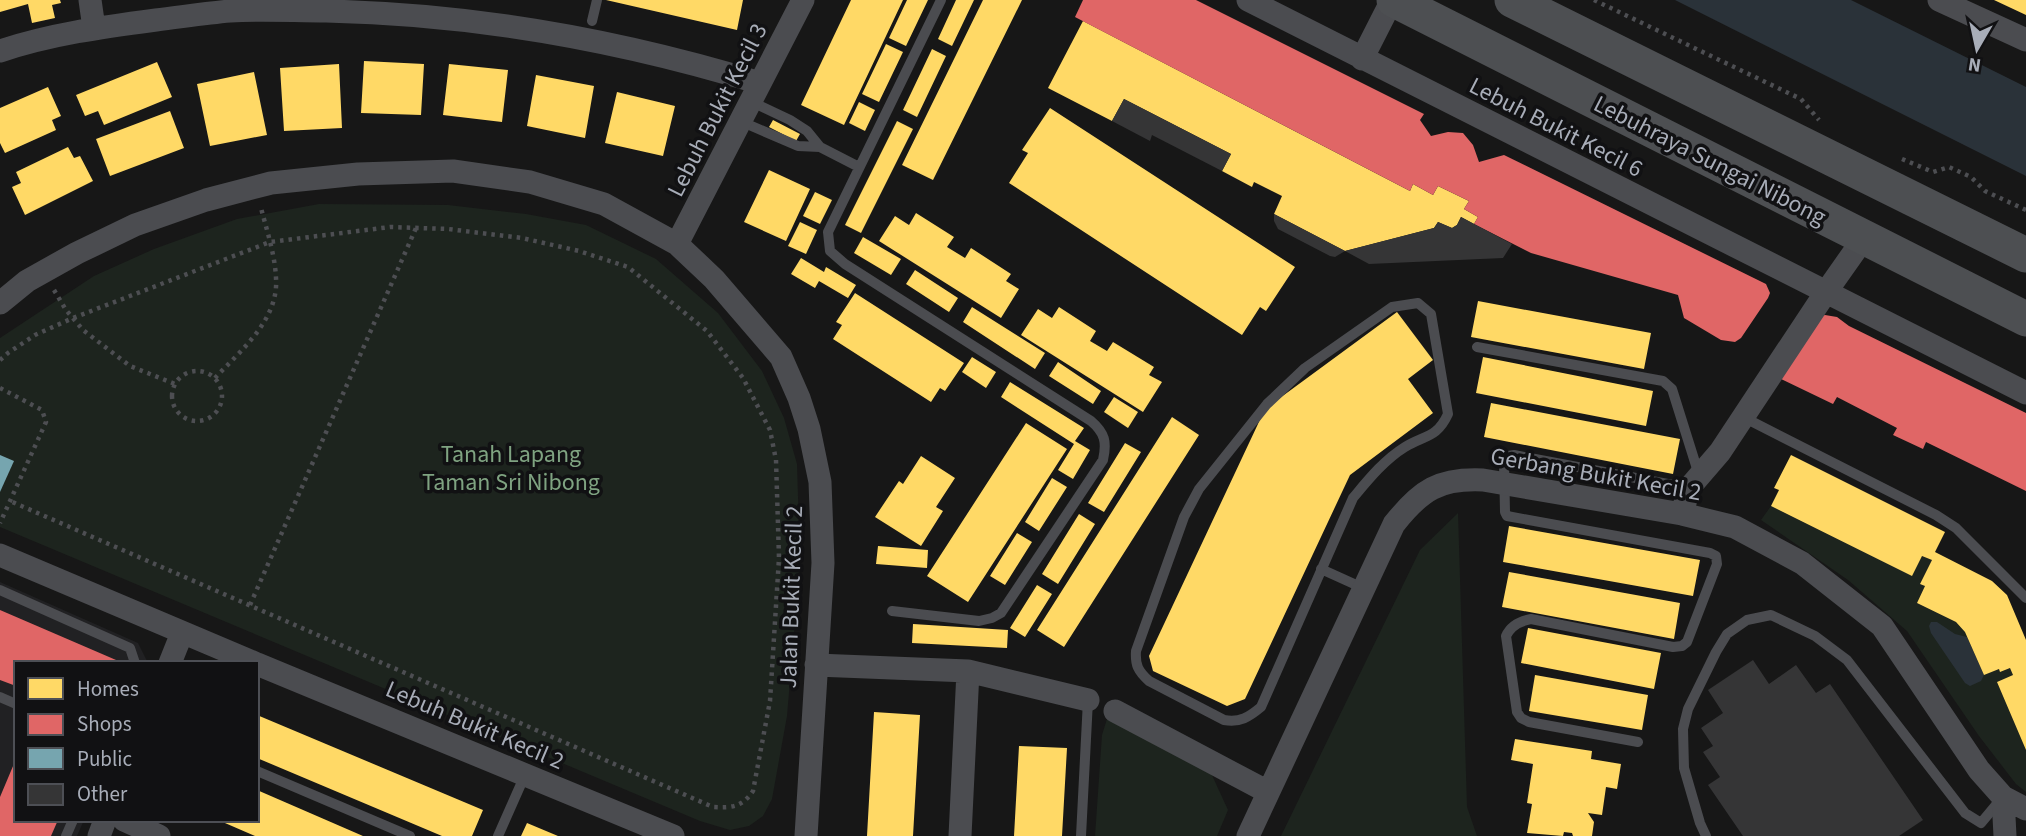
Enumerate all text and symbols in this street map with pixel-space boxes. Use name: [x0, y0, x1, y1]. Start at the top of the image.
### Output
north arrow: [1942, 14, 2012, 84]
street label: Lebuh Bukit Kecil 3: [659, 17, 776, 203]
text: N: [1966, 50, 1983, 79]
street label: Lebuh Bukit Kecil 6: [1463, 69, 1649, 186]
street label: Lebuhraya Sungai Nibong: [1588, 87, 1832, 234]
park label: Tanah Lapang Taman Sri Nibong: [422, 437, 600, 500]
street label: Gerbang Bukit Kecil 2: [1488, 439, 1704, 510]
street label: Jalan Bukit Kecil 2: [771, 505, 812, 689]
legend: [14, 661, 259, 822]
street label: Lebuh Bukit Kecil 2: [380, 672, 569, 779]
text: Homes: [77, 674, 139, 704]
text: Shops: [77, 709, 132, 739]
text: Public: [77, 744, 132, 774]
text: Other: [77, 779, 128, 809]

